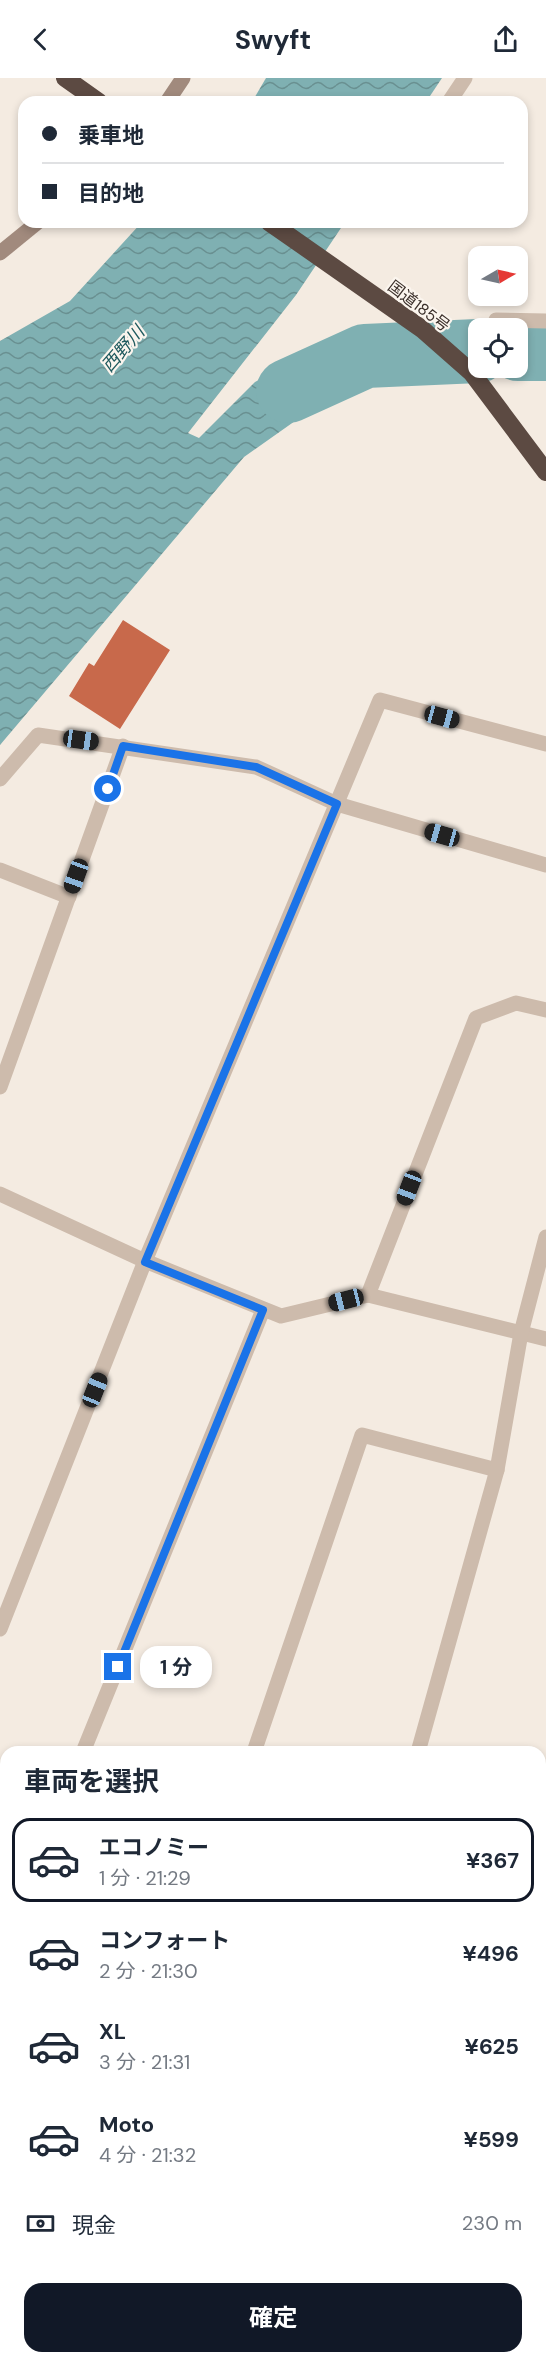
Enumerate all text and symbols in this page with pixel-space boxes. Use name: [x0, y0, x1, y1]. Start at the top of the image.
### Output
text: Swyft: [235, 22, 311, 57]
icon: back: [24, 23, 57, 56]
icon: share: [489, 23, 522, 56]
text: 乗車地: [78, 121, 144, 150]
text: 目的地: [78, 179, 144, 208]
north arrow: [468, 246, 528, 306]
map controls: [468, 246, 528, 378]
street label: 国道185号: [384, 276, 454, 336]
button: locate: [468, 318, 528, 378]
water label: 西野川: [96, 319, 151, 377]
car: [422, 704, 462, 730]
car: [62, 729, 100, 751]
route start: [94, 775, 121, 802]
car: [422, 821, 462, 849]
car: [61, 856, 91, 896]
car: [394, 1168, 424, 1208]
car: [326, 1287, 366, 1313]
car: [80, 1370, 110, 1410]
callout: 1 分: [139, 1646, 211, 1688]
route end: [104, 1653, 131, 1680]
text: 1 分: [160, 1654, 192, 1680]
text: 車両を選択: [24, 1764, 159, 1799]
icon: car: [27, 1833, 81, 1887]
text: エコノミー: [99, 1833, 209, 1862]
text: ¥367: [466, 1846, 519, 1875]
text: 1 分 · 21:29: [99, 1865, 191, 1891]
icon: car: [27, 1926, 81, 1980]
text: コンフォート: [99, 1926, 230, 1955]
text: ¥496: [462, 1939, 519, 1968]
text: 2 分 · 21:30: [99, 1958, 198, 1984]
text: XL: [99, 2017, 126, 2046]
icon: car: [27, 2019, 81, 2073]
text: ¥625: [465, 2032, 519, 2061]
text: 3 分 · 21:31: [99, 2049, 190, 2075]
text: Moto: [99, 2110, 154, 2139]
icon: car: [27, 2112, 81, 2166]
text: ¥599: [464, 2125, 519, 2154]
text: 4 分 · 21:32: [99, 2142, 196, 2168]
icon: cash: [24, 2207, 57, 2240]
text: 230 m: [462, 2210, 522, 2236]
text: 現金: [72, 2211, 116, 2240]
button: 確定: [24, 2283, 522, 2352]

